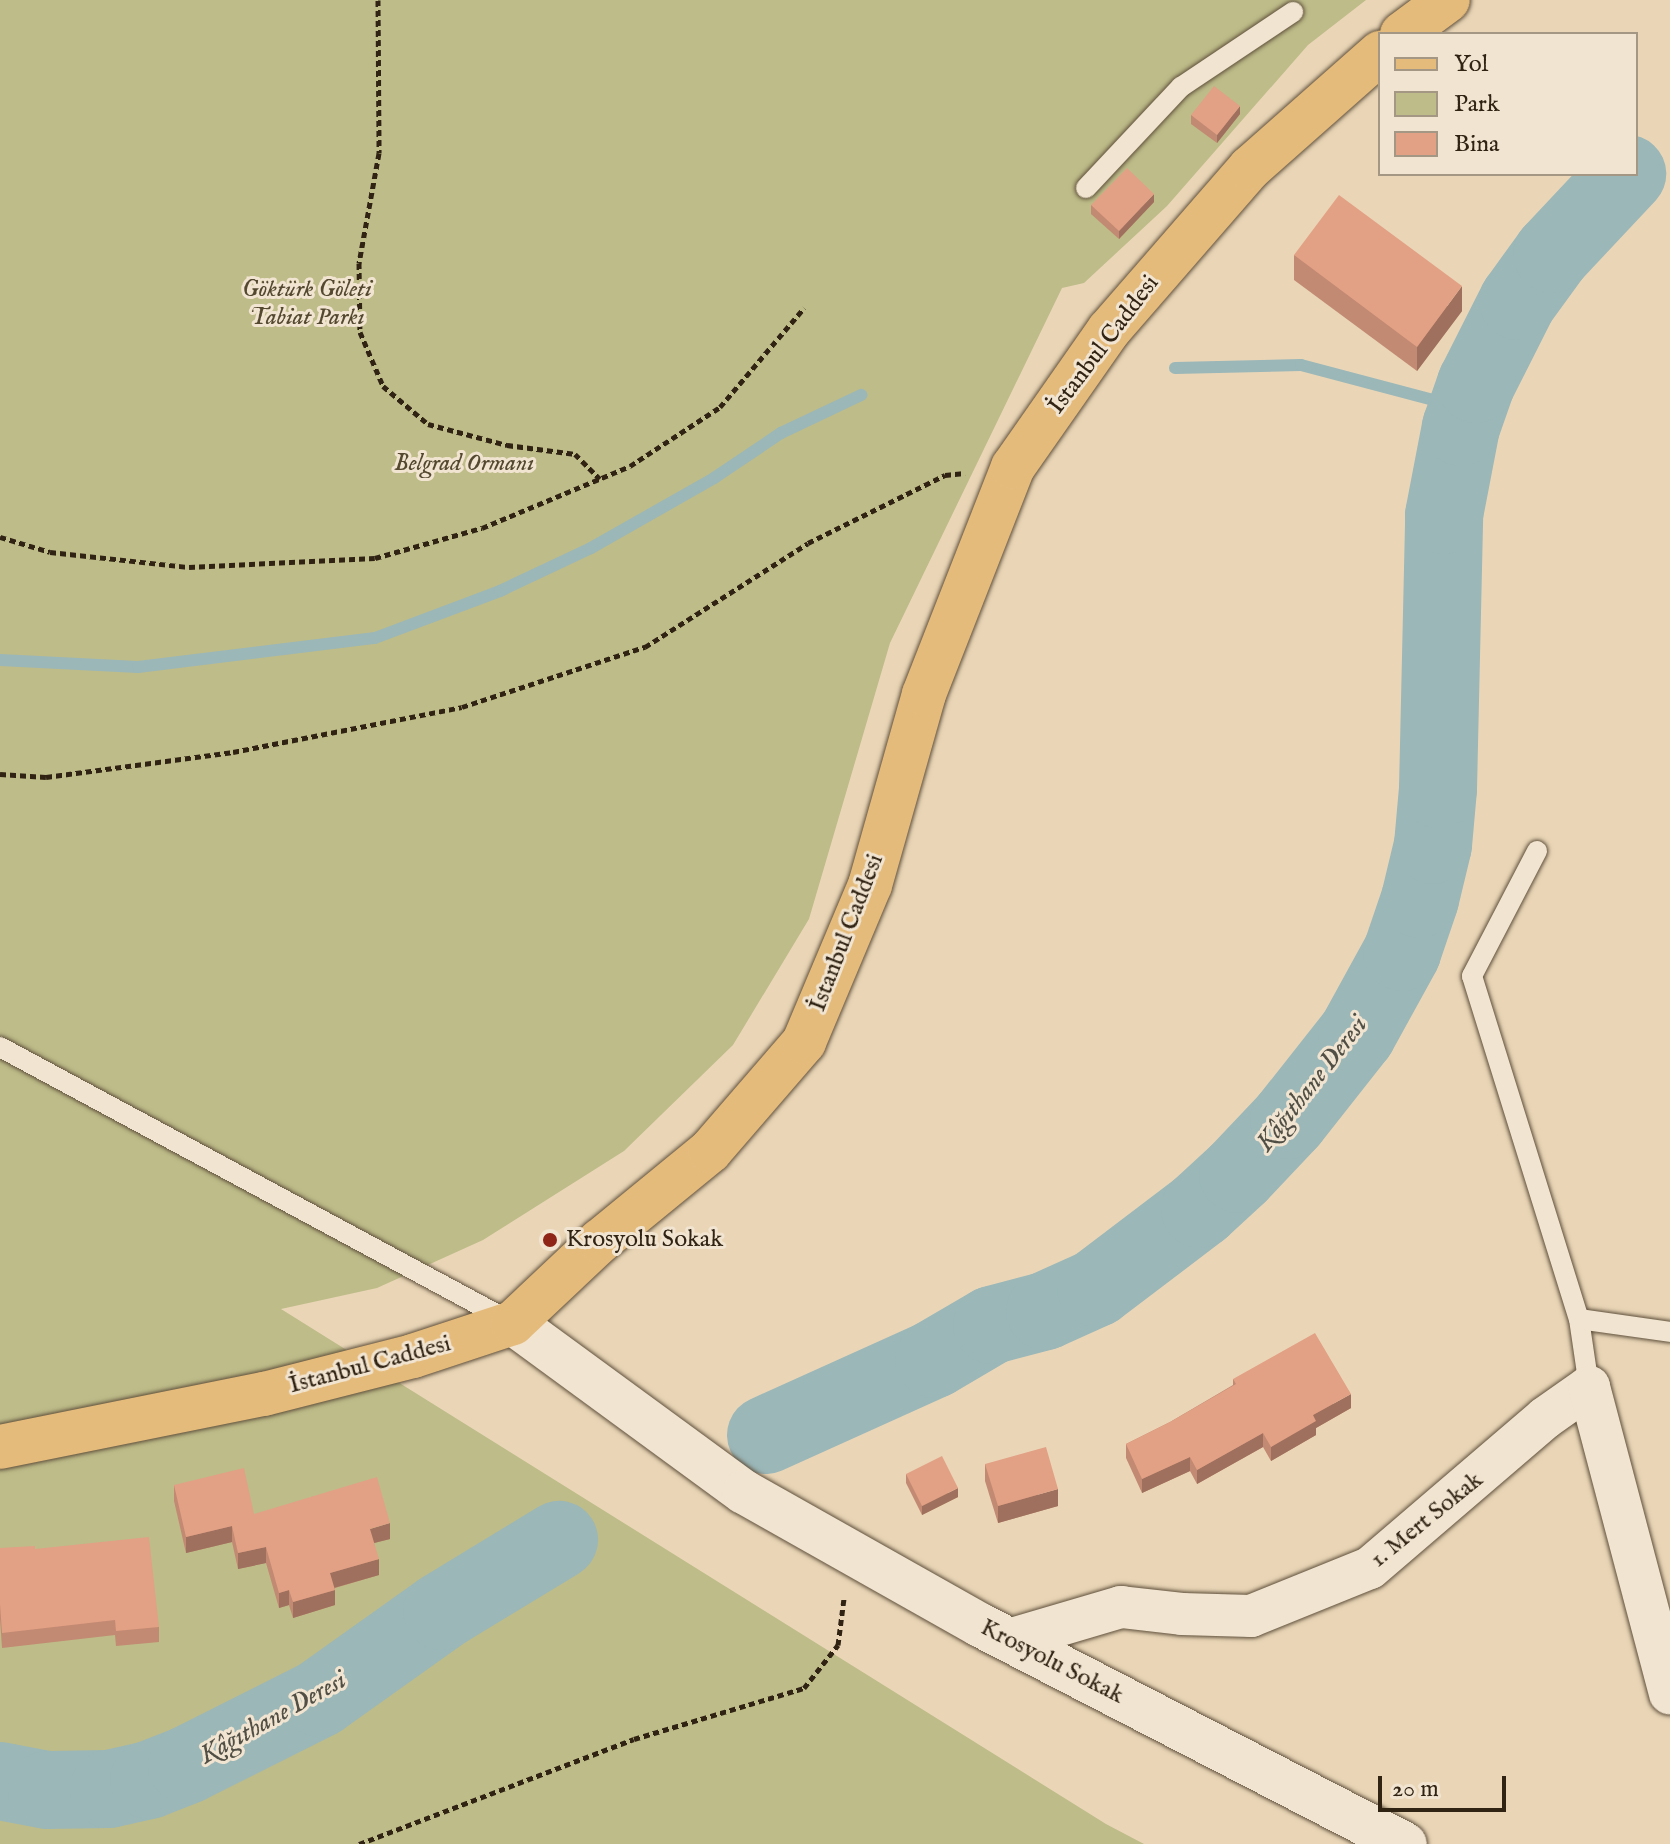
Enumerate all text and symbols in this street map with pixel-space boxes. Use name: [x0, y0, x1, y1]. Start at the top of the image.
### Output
legend: [1378, 32, 1638, 176]
text: Yol: [1454, 49, 1488, 80]
text: Park: [1454, 89, 1500, 120]
text: Bina: [1454, 129, 1499, 160]
street label: İstanbul Caddesi: [1043, 270, 1165, 420]
park label: Göktürk Göleti Tabiat Parkı: [242, 276, 372, 332]
park label: Belgrad Ormanı: [394, 450, 534, 478]
street label: İstanbul Caddesi: [804, 850, 890, 1016]
water label: Kâğıthane Deresi: [1250, 1010, 1374, 1158]
place label: Krosyolu Sokak: [566, 1226, 723, 1254]
marker: Krosyolu Sokak: [541, 1231, 559, 1249]
street label: İstanbul Caddesi: [286, 1330, 454, 1400]
street label: 1. Mert Sokak: [1365, 1466, 1489, 1574]
street label: Krosyolu Sokak: [975, 1614, 1129, 1710]
water label: Kâğıthane Deresi: [194, 1665, 352, 1771]
scale bar: [1382, 1760, 1510, 1810]
text: 20 m: [1392, 1774, 1439, 1805]

